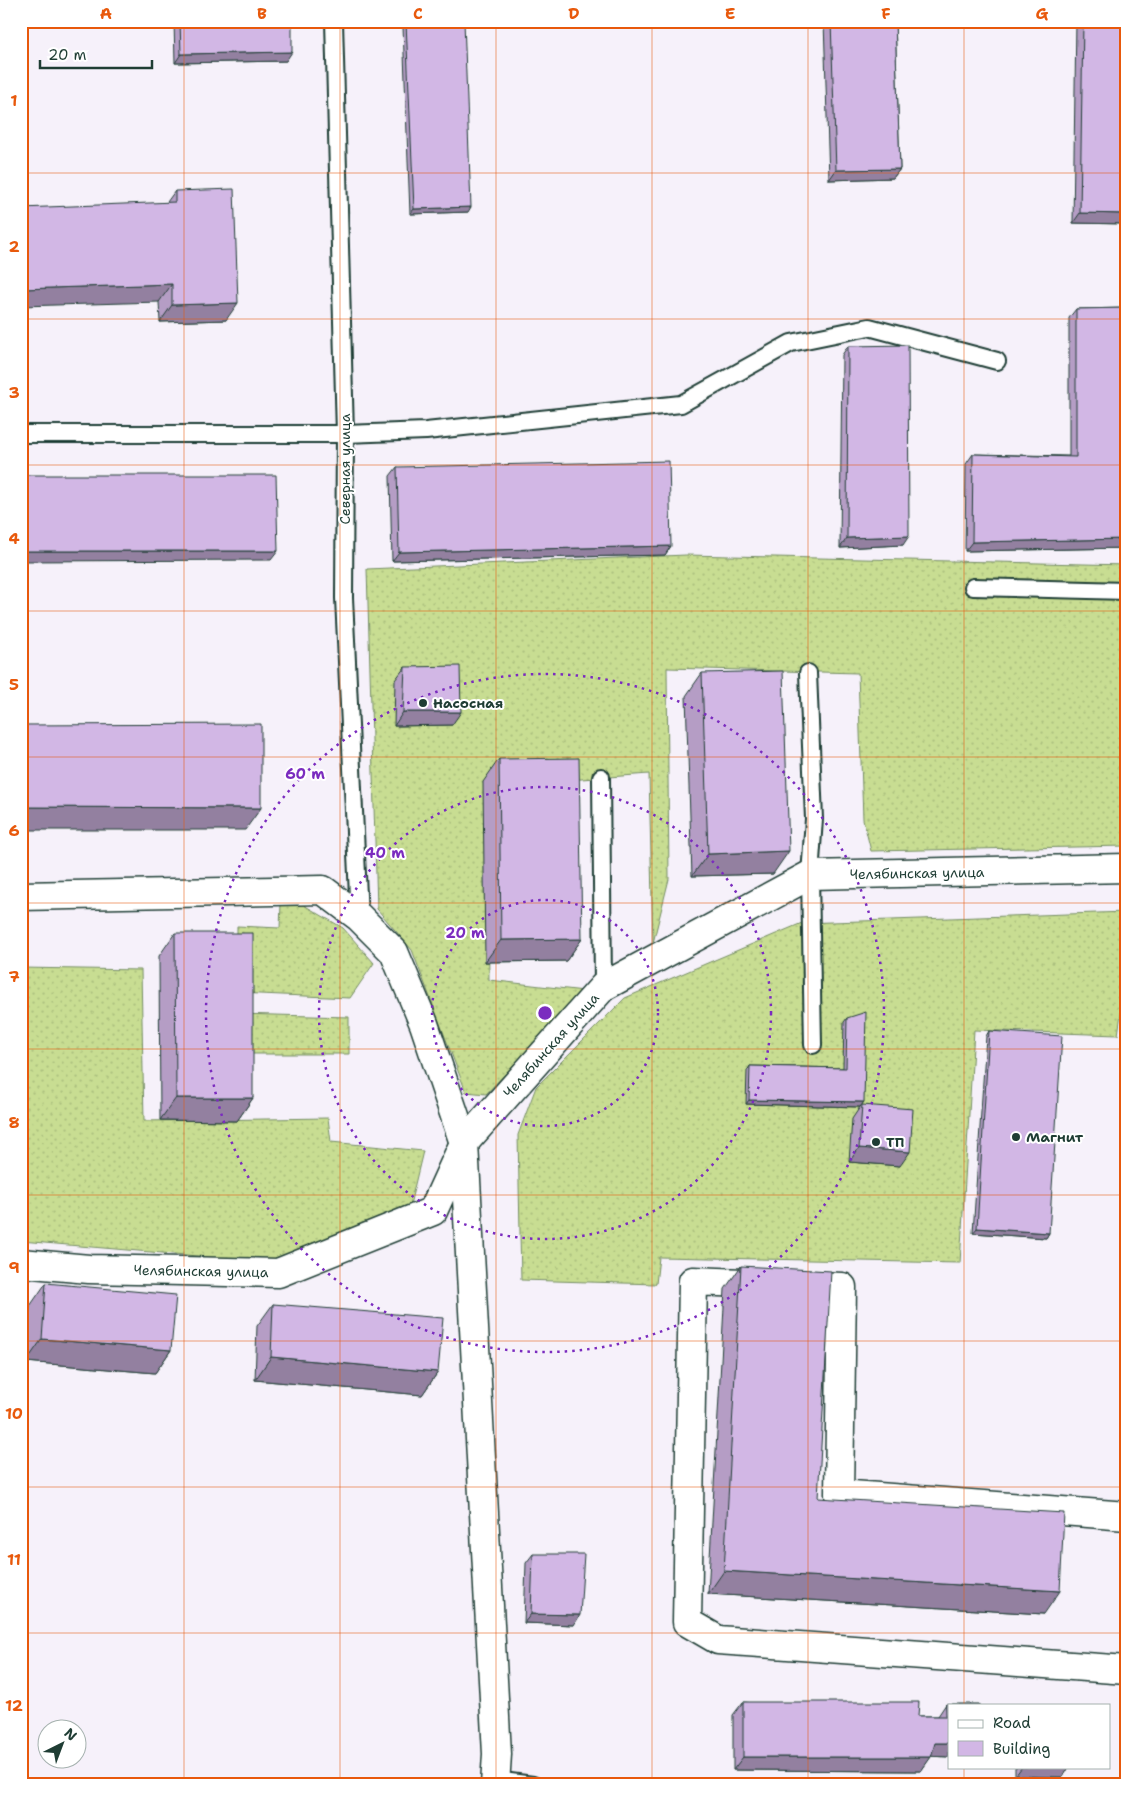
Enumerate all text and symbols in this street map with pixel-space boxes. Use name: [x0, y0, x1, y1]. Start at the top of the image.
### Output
text: A: [100, 3, 112, 24]
text: B: [257, 3, 267, 24]
text: C: [413, 3, 423, 24]
text: D: [568, 3, 580, 24]
text: E: [725, 3, 735, 24]
text: F: [881, 3, 891, 24]
text: G: [1036, 3, 1049, 24]
scale bar: [40, 38, 152, 70]
text: 20 m: [48, 45, 87, 65]
text: 1: [10, 90, 18, 111]
text: 2: [8, 236, 20, 257]
text: 3: [8, 382, 20, 403]
street label: Северная улица: [336, 413, 354, 524]
text: 4: [8, 528, 20, 549]
text: 5: [9, 674, 19, 695]
place label: Насосная: [433, 694, 503, 712]
marker: Насосная: [417, 697, 429, 709]
text: 60 m: [285, 764, 325, 784]
text: 6: [8, 820, 20, 841]
text: 40 m: [365, 843, 405, 863]
street label: Челябинская улица: [849, 863, 985, 883]
text: 20 m: [445, 923, 485, 943]
text: 7: [8, 966, 20, 987]
street label: Челябинская улица: [499, 989, 603, 1101]
centre of rings: [536, 1004, 554, 1022]
text: 8: [8, 1112, 20, 1133]
place label: Магнит: [1026, 1128, 1084, 1146]
marker: Магнит: [1010, 1131, 1022, 1143]
place label: ТП: [886, 1133, 904, 1151]
marker: ТП: [870, 1136, 882, 1148]
text: 9: [8, 1257, 20, 1278]
street label: Челябинская улица: [133, 1261, 269, 1281]
text: 10: [5, 1403, 23, 1424]
text: 11: [7, 1549, 21, 1570]
text: 12: [5, 1695, 23, 1716]
legend: [948, 1704, 1110, 1768]
text: Road: [993, 1713, 1031, 1733]
north arrow: [38, 1718, 88, 1768]
text: N: [61, 1724, 81, 1745]
text: Building: [993, 1739, 1050, 1759]

